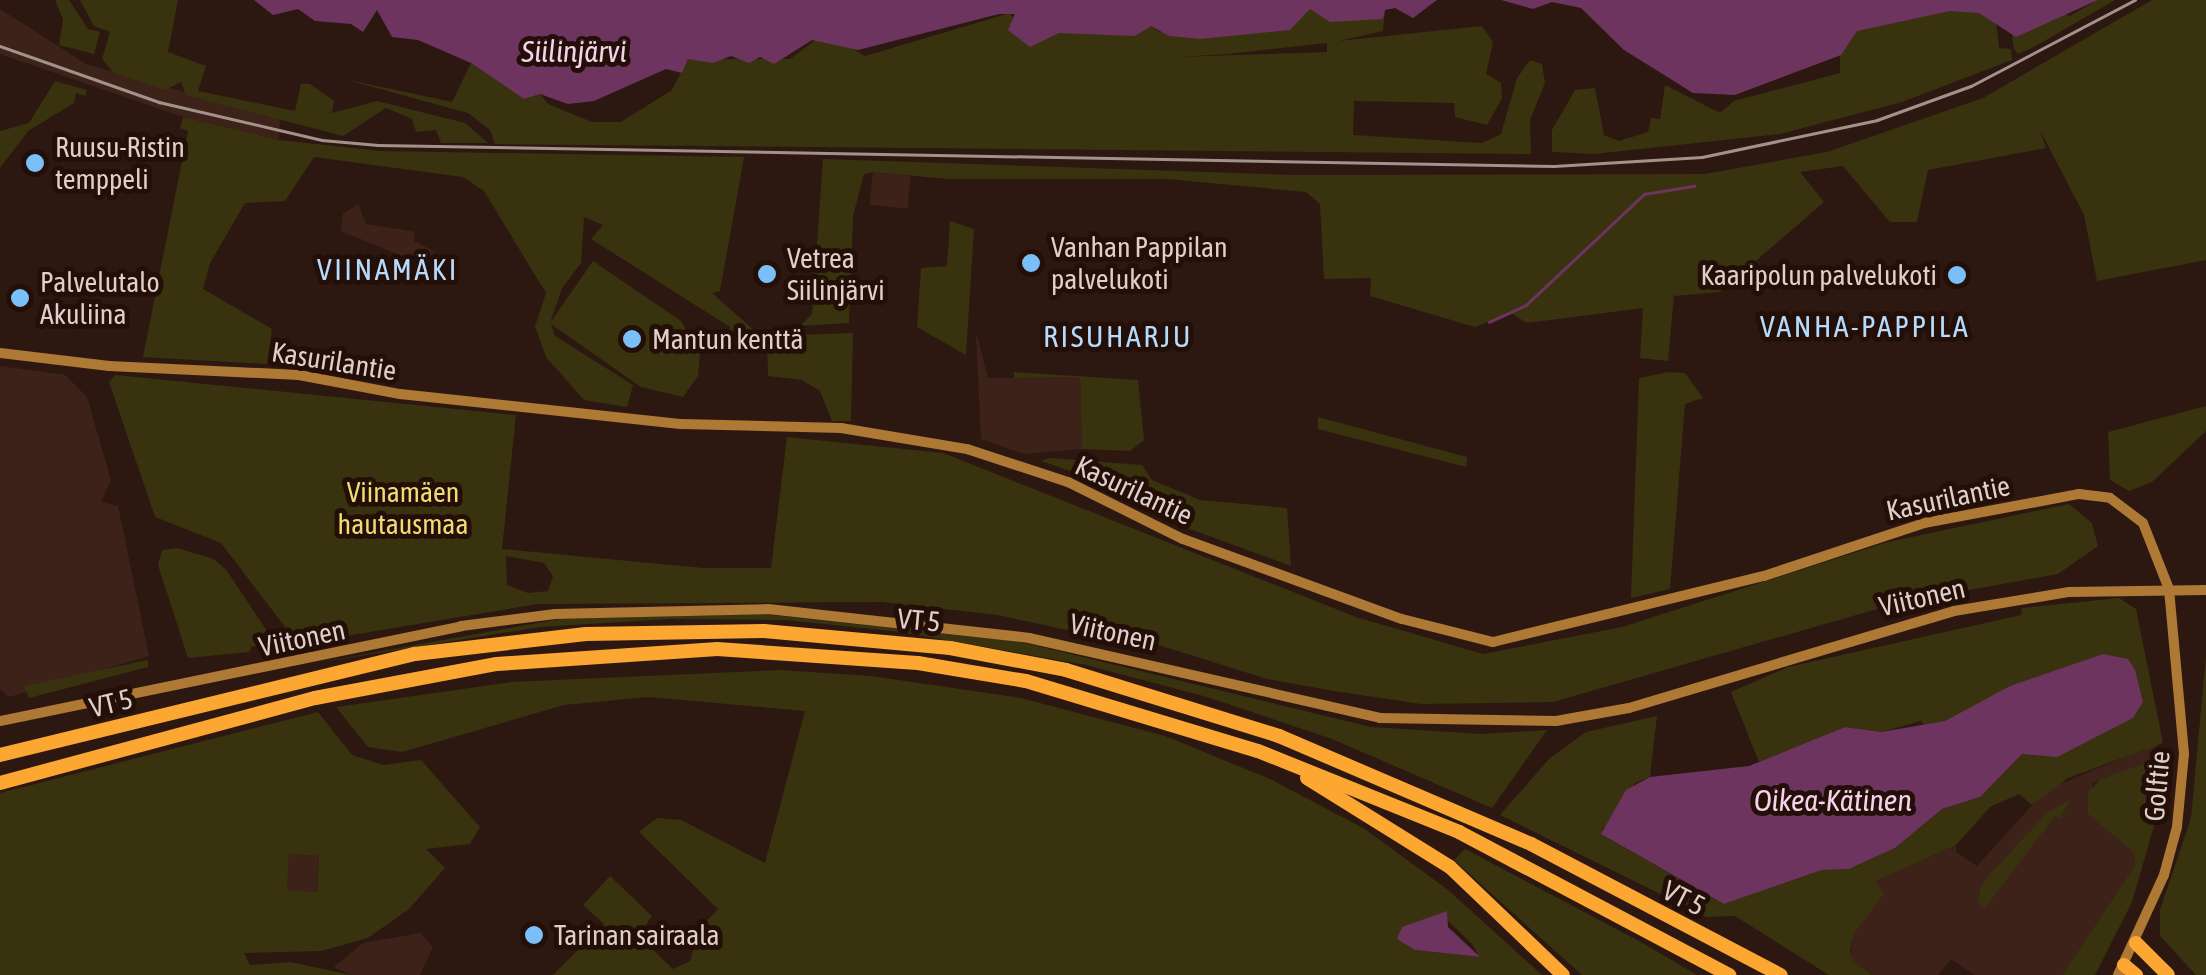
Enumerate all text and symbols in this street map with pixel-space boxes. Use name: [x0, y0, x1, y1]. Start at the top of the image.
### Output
water label: Siilinjärvi: [522, 33, 626, 69]
place label: Ruusu-Ristin temppeli: [55, 130, 185, 196]
marker: Ruusu-Ristin temppeli: [24, 152, 46, 174]
place label: Vanhan Pappilan palvelukoti: [1051, 230, 1228, 296]
place label: Vetrea Siilinjärvi: [787, 241, 885, 307]
district label: VIINAMÄKI: [317, 251, 459, 287]
marker: Vanhan Pappilan palvelukoti: [1020, 252, 1042, 274]
place label: Kaaripolun palvelukoti: [1701, 258, 1937, 292]
marker: Vetrea Siilinjärvi: [756, 263, 778, 285]
marker: Kaaripolun palvelukoti: [1946, 264, 1968, 286]
place label: Palvelutalo Akuliina: [40, 265, 160, 331]
marker: Palvelutalo Akuliina: [9, 287, 31, 309]
district label: VANHA-PAPPILA: [1760, 308, 1970, 344]
district label: RISUHARJU: [1043, 318, 1193, 354]
place label: Mantun kenttä: [652, 322, 804, 356]
marker: Mantun kenttä: [621, 328, 643, 350]
street label: Kasurilantie: [269, 335, 399, 387]
street label: Kasurilantie: [1070, 448, 1198, 532]
street label: Kasurilantie: [1883, 469, 2013, 527]
park label: Viinamäen hautausmaa: [338, 475, 468, 541]
street label: Viitonen: [1876, 571, 1968, 623]
street label: VT 5: [896, 601, 942, 639]
street label: Viitonen: [1067, 606, 1159, 658]
street label: Viitonen: [256, 612, 348, 664]
street label: VT 5: [86, 681, 136, 725]
street label: Golftie: [2137, 749, 2177, 823]
water label: Oikea-Kätinen: [1754, 782, 1912, 818]
street label: VT 5: [1657, 873, 1711, 923]
place label: Tarinan sairaala: [554, 918, 720, 952]
marker: Tarinan sairaala: [523, 924, 545, 946]

